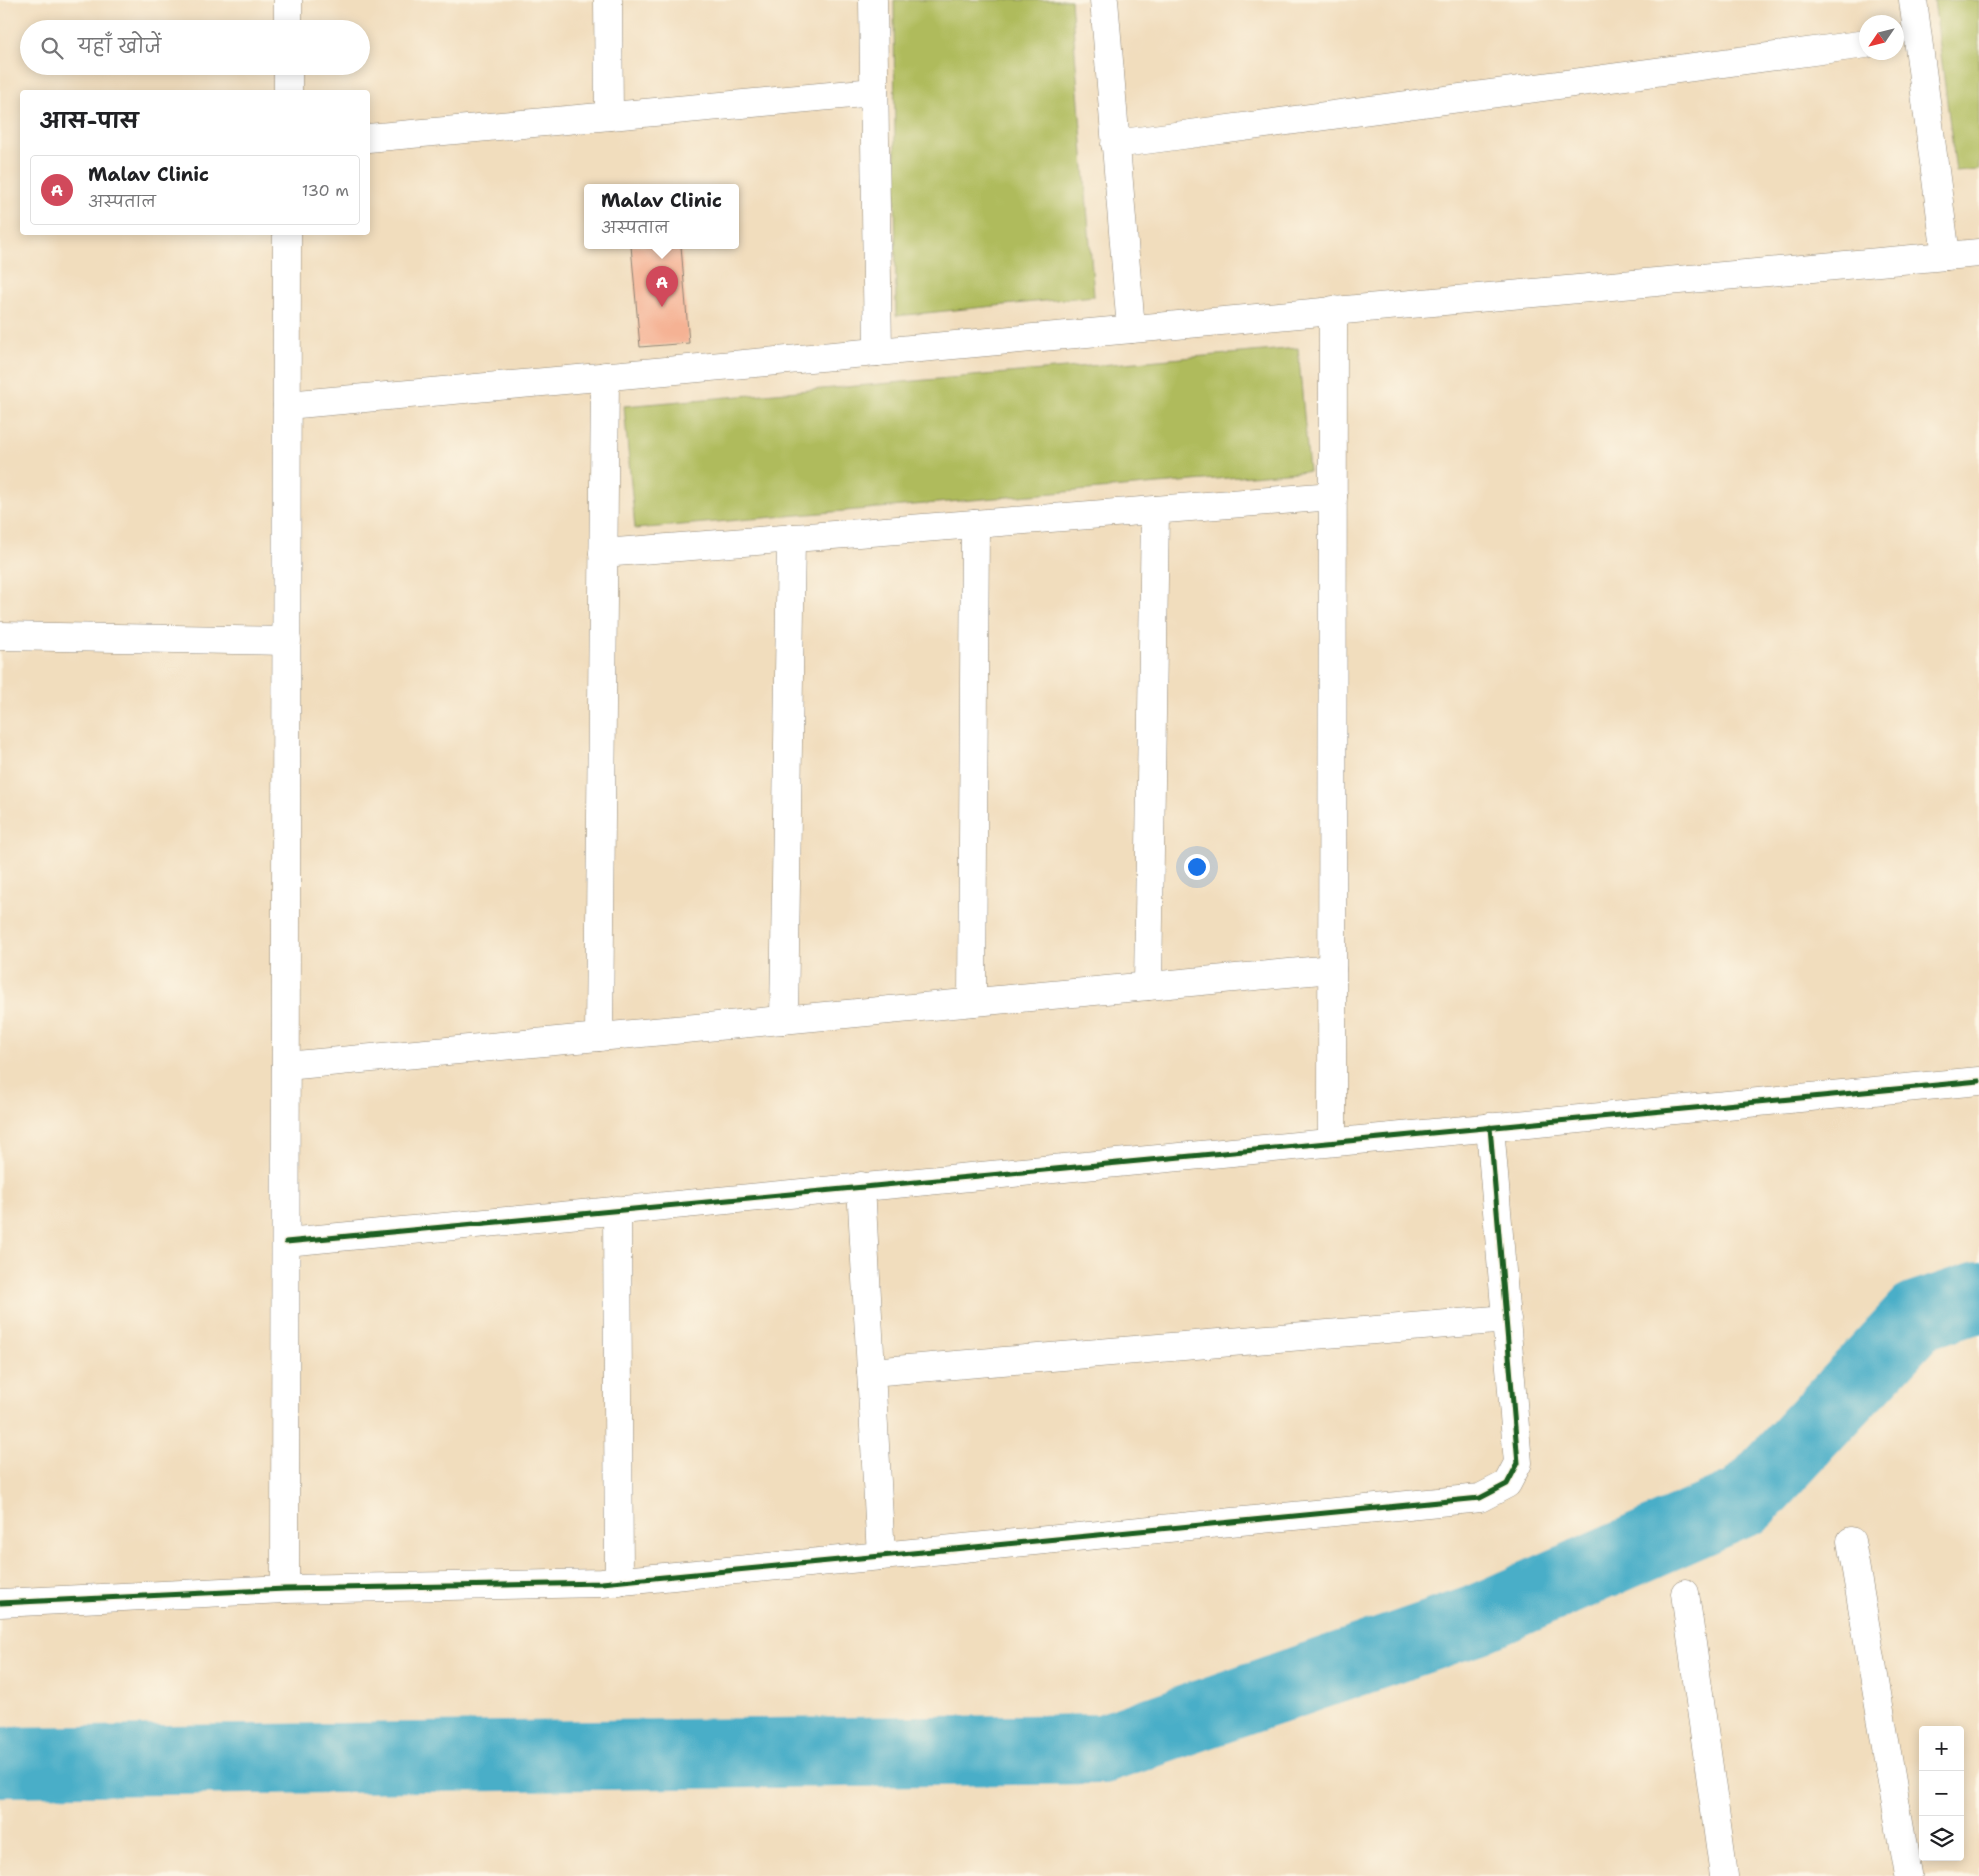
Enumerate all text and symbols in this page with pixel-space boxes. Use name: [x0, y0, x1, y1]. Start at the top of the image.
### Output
north arrow: [1859, 15, 1904, 60]
search box: [20, 20, 370, 75]
icon: search: [38, 34, 66, 62]
text: यहाँ खोजें: [78, 34, 161, 59]
text: आस-पास: [40, 107, 138, 135]
text: Malav Clinic: [88, 162, 209, 187]
text: A: [51, 180, 63, 201]
text: 130 m: [302, 180, 349, 201]
popup: [584, 184, 739, 249]
text: Malav Clinic: [601, 188, 722, 213]
text: अस्पताल: [88, 191, 156, 212]
text: अस्पताल: [601, 217, 669, 238]
pin: A: [646, 266, 678, 307]
your location: [1184, 854, 1210, 880]
map controls: [1919, 1726, 1964, 1861]
button: +: [1919, 1726, 1964, 1771]
button: −: [1919, 1771, 1964, 1816]
button: layers: [1919, 1816, 1964, 1861]

